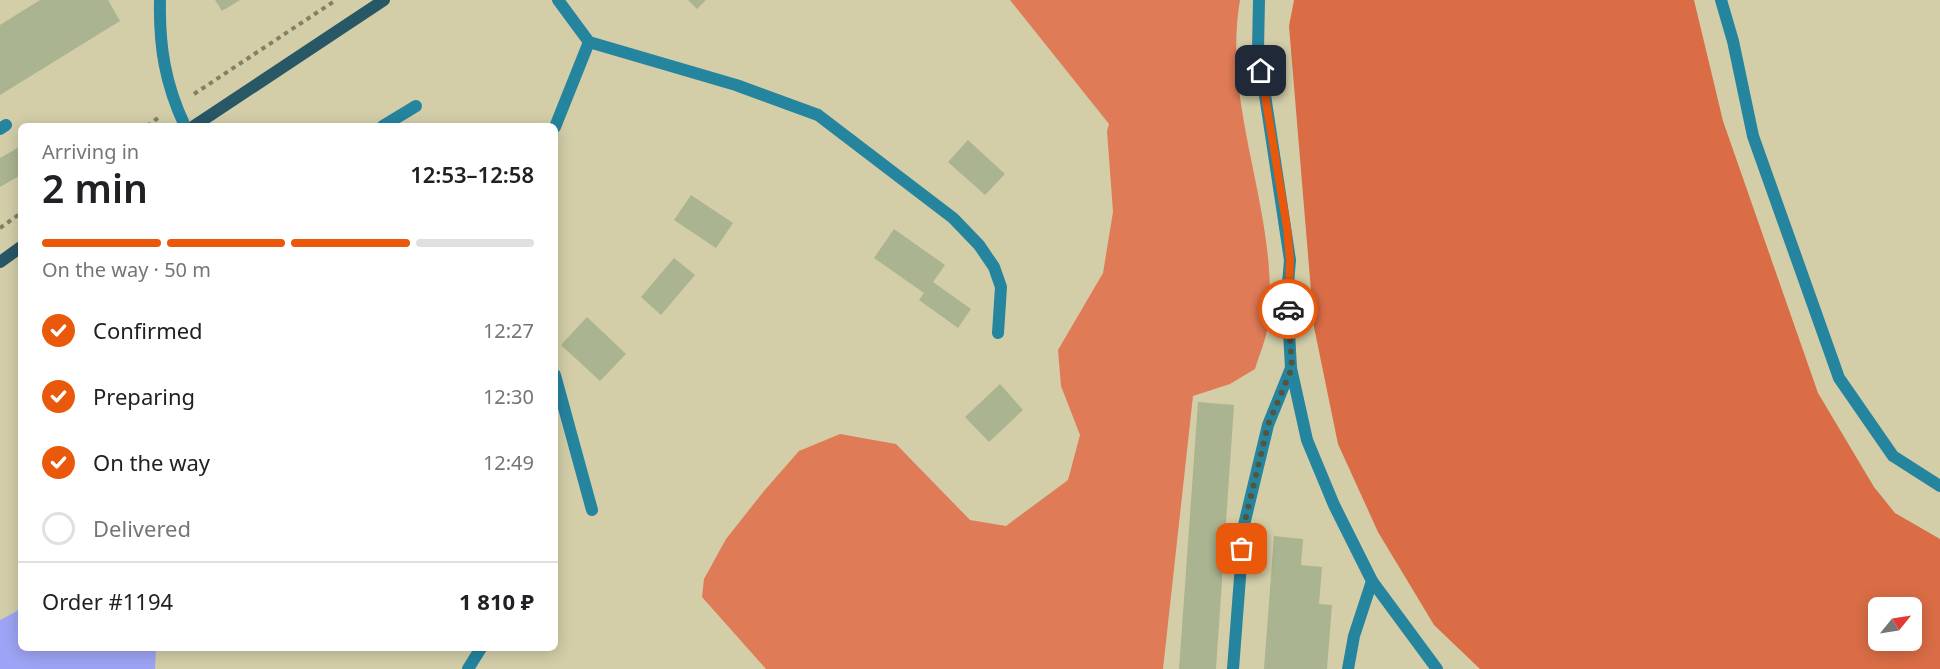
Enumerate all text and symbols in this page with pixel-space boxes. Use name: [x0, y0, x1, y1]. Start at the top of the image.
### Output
pin: [1235, 45, 1286, 96]
icon: home: [1244, 54, 1277, 87]
text: Arriving in: [42, 138, 139, 165]
text: 12:53–12:58: [410, 159, 534, 189]
text: 2 min: [42, 161, 148, 214]
text: On the way · 50 m: [42, 256, 211, 283]
courier: [1258, 279, 1318, 339]
icon: car: [1272, 293, 1305, 326]
icon: check: [42, 314, 75, 347]
text: Confirmed: [93, 315, 203, 345]
text: 12:27: [483, 317, 534, 344]
icon: check: [42, 380, 75, 413]
text: Preparing: [93, 381, 195, 411]
text: 12:30: [483, 383, 534, 410]
icon: check: [42, 446, 75, 479]
text: On the way: [93, 447, 210, 477]
text: 12:49: [483, 449, 534, 476]
text: Delivered: [93, 513, 191, 543]
pin: [1216, 523, 1267, 574]
icon: bag: [1225, 532, 1258, 565]
text: Order #1194: [42, 586, 173, 616]
text: 1 810 ₽: [459, 586, 534, 616]
north arrow: [1868, 597, 1922, 651]
map controls: [1868, 597, 1922, 651]

